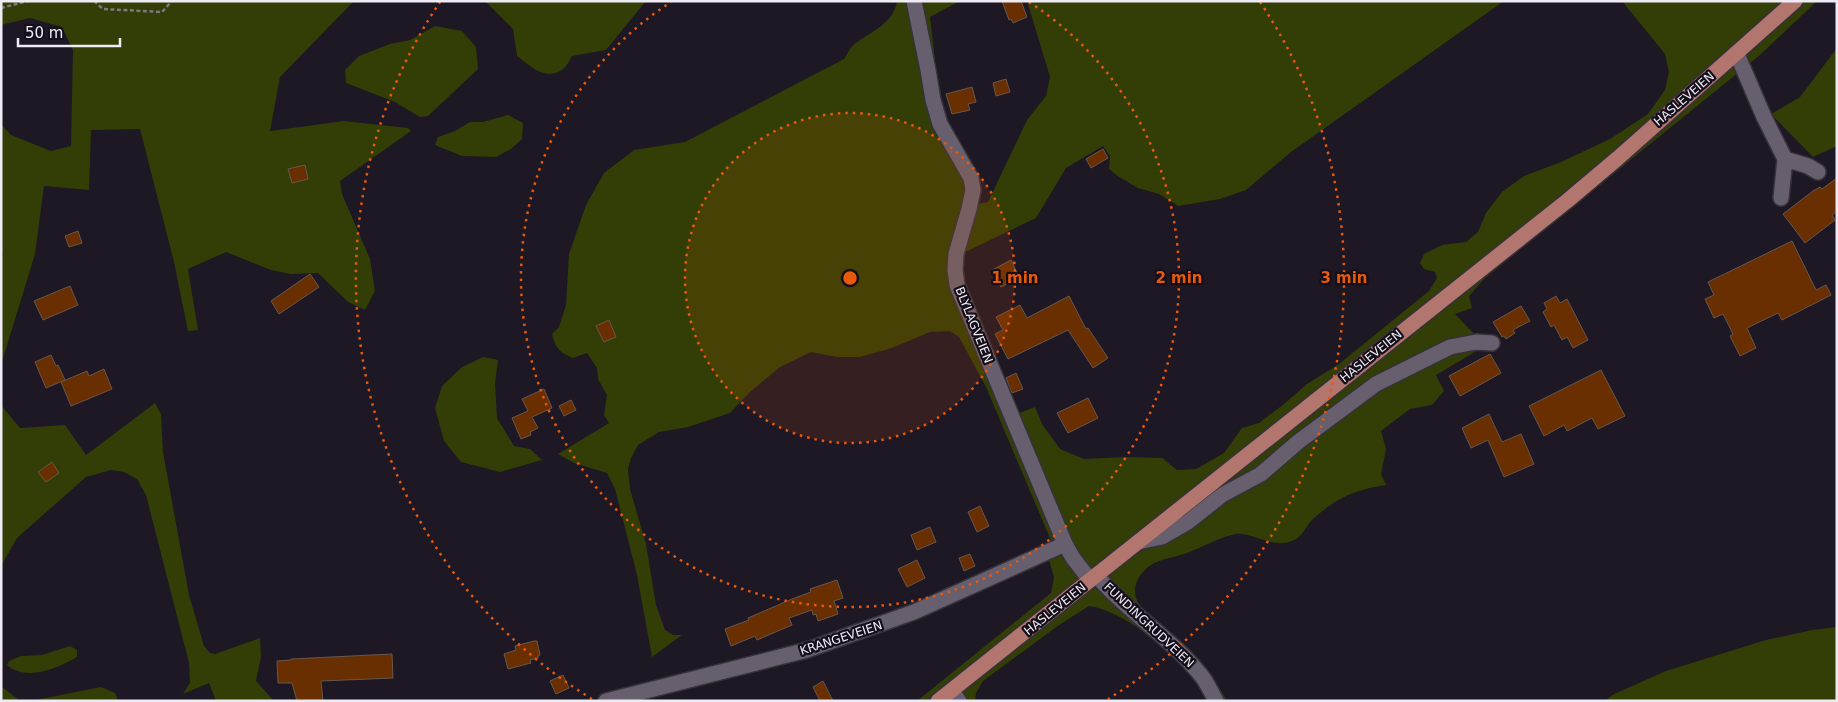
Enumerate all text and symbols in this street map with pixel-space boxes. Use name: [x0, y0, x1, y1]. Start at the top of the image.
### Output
scale bar: [18, 15, 120, 47]
text: 50 m: [25, 24, 63, 42]
street label: HASLEVEIEN: [1651, 69, 1717, 129]
centre of rings: [841, 269, 859, 287]
text: 1 min: [991, 269, 1039, 287]
text: 2 min: [1155, 269, 1203, 287]
text: 3 min: [1320, 269, 1368, 287]
street label: BLYLAGVEIEN: [952, 285, 996, 365]
street label: HASLEVEIEN: [1337, 327, 1405, 385]
street label: HASLEVEIEN: [1021, 580, 1089, 638]
street label: FUNDINGRUDVEIEN: [1101, 580, 1197, 670]
street label: KRANGEVEIEN: [798, 618, 884, 658]

